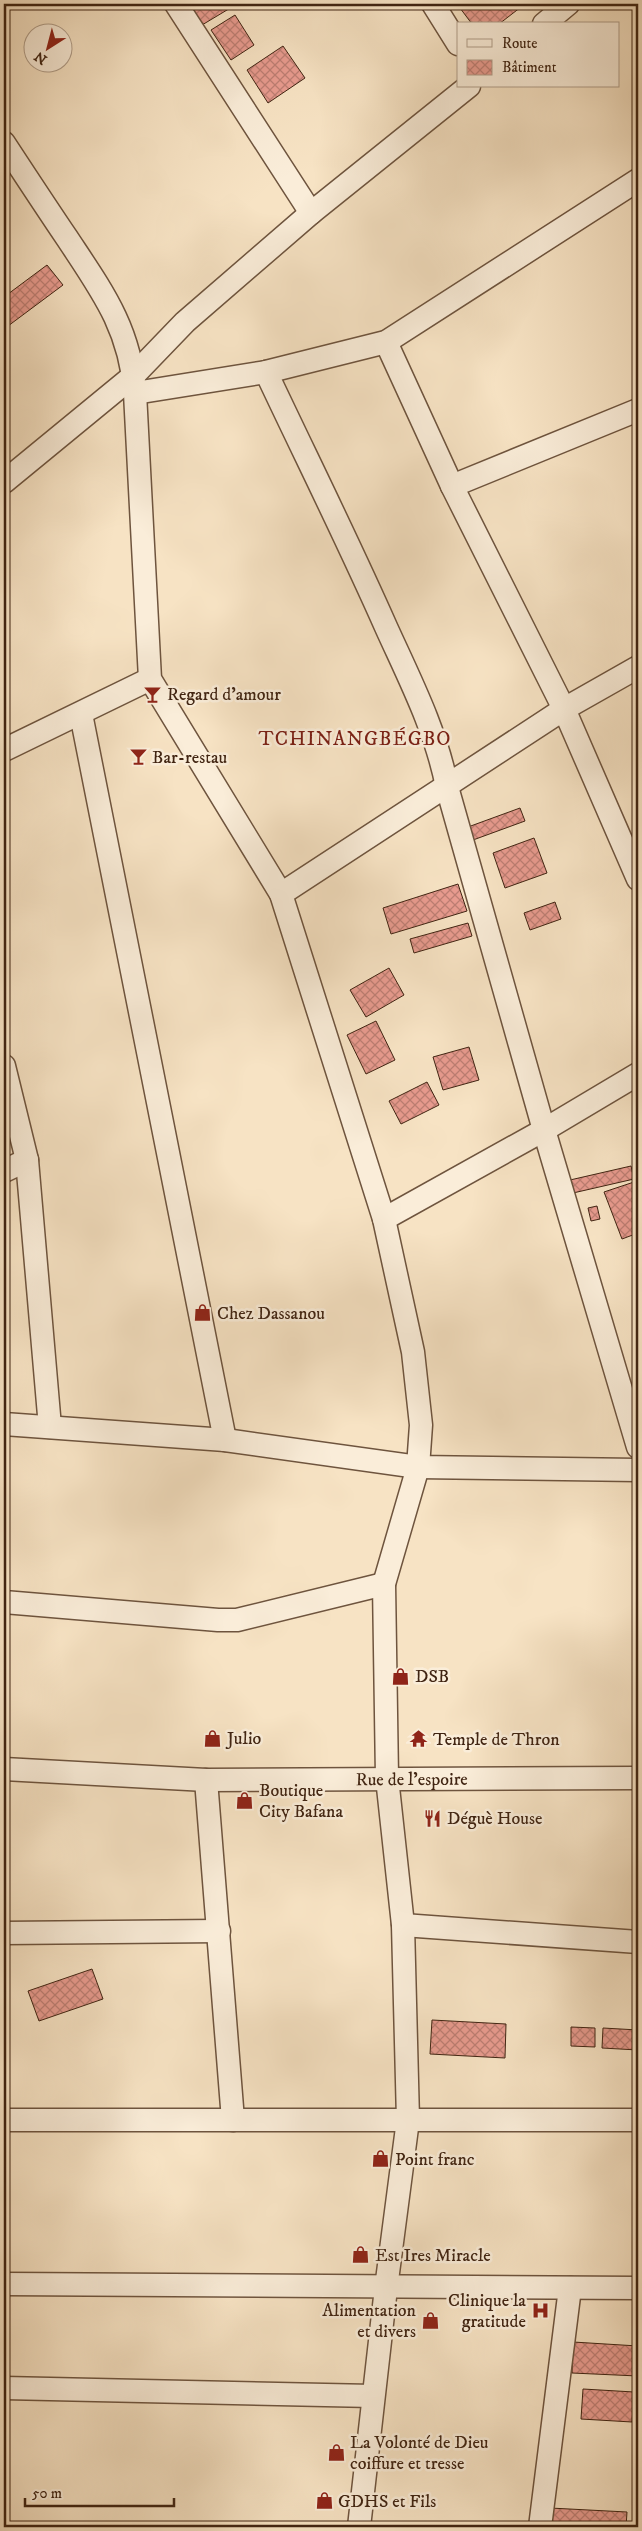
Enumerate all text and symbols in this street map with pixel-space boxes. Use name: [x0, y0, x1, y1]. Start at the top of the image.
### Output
north arrow: [22, 22, 72, 72]
legend: [457, 22, 620, 88]
text: Route: [502, 34, 537, 53]
text: N: [31, 47, 51, 68]
text: Bâtiment: [502, 58, 557, 77]
bar icon: Regard d'amour: [143, 684, 163, 704]
place label: Regard d'amour: [167, 684, 281, 706]
district label: TCHINANGBÉGBO: [258, 727, 452, 752]
bar icon: Bar-restau: [128, 747, 148, 767]
place label: Bar-restau: [152, 747, 228, 769]
shop icon: Chez Dassanou: [193, 1303, 213, 1323]
place label: Chez Dassanou: [217, 1303, 325, 1325]
shop icon: DSB: [391, 1666, 411, 1686]
place label: DSB: [415, 1666, 449, 1688]
shop icon: Julio: [203, 1728, 223, 1748]
place label: Julio: [225, 1728, 262, 1750]
temple icon: Temple de Thron: [409, 1729, 429, 1749]
place label: Temple de Thron: [433, 1729, 560, 1751]
street label: Rue de l'espoire: [356, 1769, 468, 1791]
place label: Boutique City Bafana: [259, 1780, 343, 1823]
shop icon: Boutique City Bafana: [235, 1790, 255, 1810]
restaurant icon: Déguè House: [423, 1808, 443, 1828]
place label: Déguè House: [447, 1808, 542, 1830]
shop icon: Point franc: [371, 2149, 391, 2169]
place label: Point franc: [395, 2149, 475, 2171]
shop icon: Est Ires Miracle: [351, 2245, 371, 2265]
place label: Est Ires Miracle: [375, 2245, 491, 2267]
place label: Clinique la gratitude: [448, 2290, 526, 2333]
place label: Alimentation et divers: [322, 2300, 417, 2343]
hospital icon: Clinique la gratitude: [530, 2300, 550, 2320]
shop icon: Alimentation et divers: [420, 2310, 440, 2330]
place label: La Volonté de Dieu coiffure et tresse: [350, 2432, 489, 2475]
shop icon: La Volonté de Dieu coiffure et tresse: [326, 2442, 346, 2462]
scale bar: [25, 2476, 174, 2508]
text: 50 m: [32, 2484, 62, 2503]
shop icon: GDHS et Fils: [314, 2491, 334, 2511]
place label: GDHS et Fils: [338, 2491, 436, 2513]

